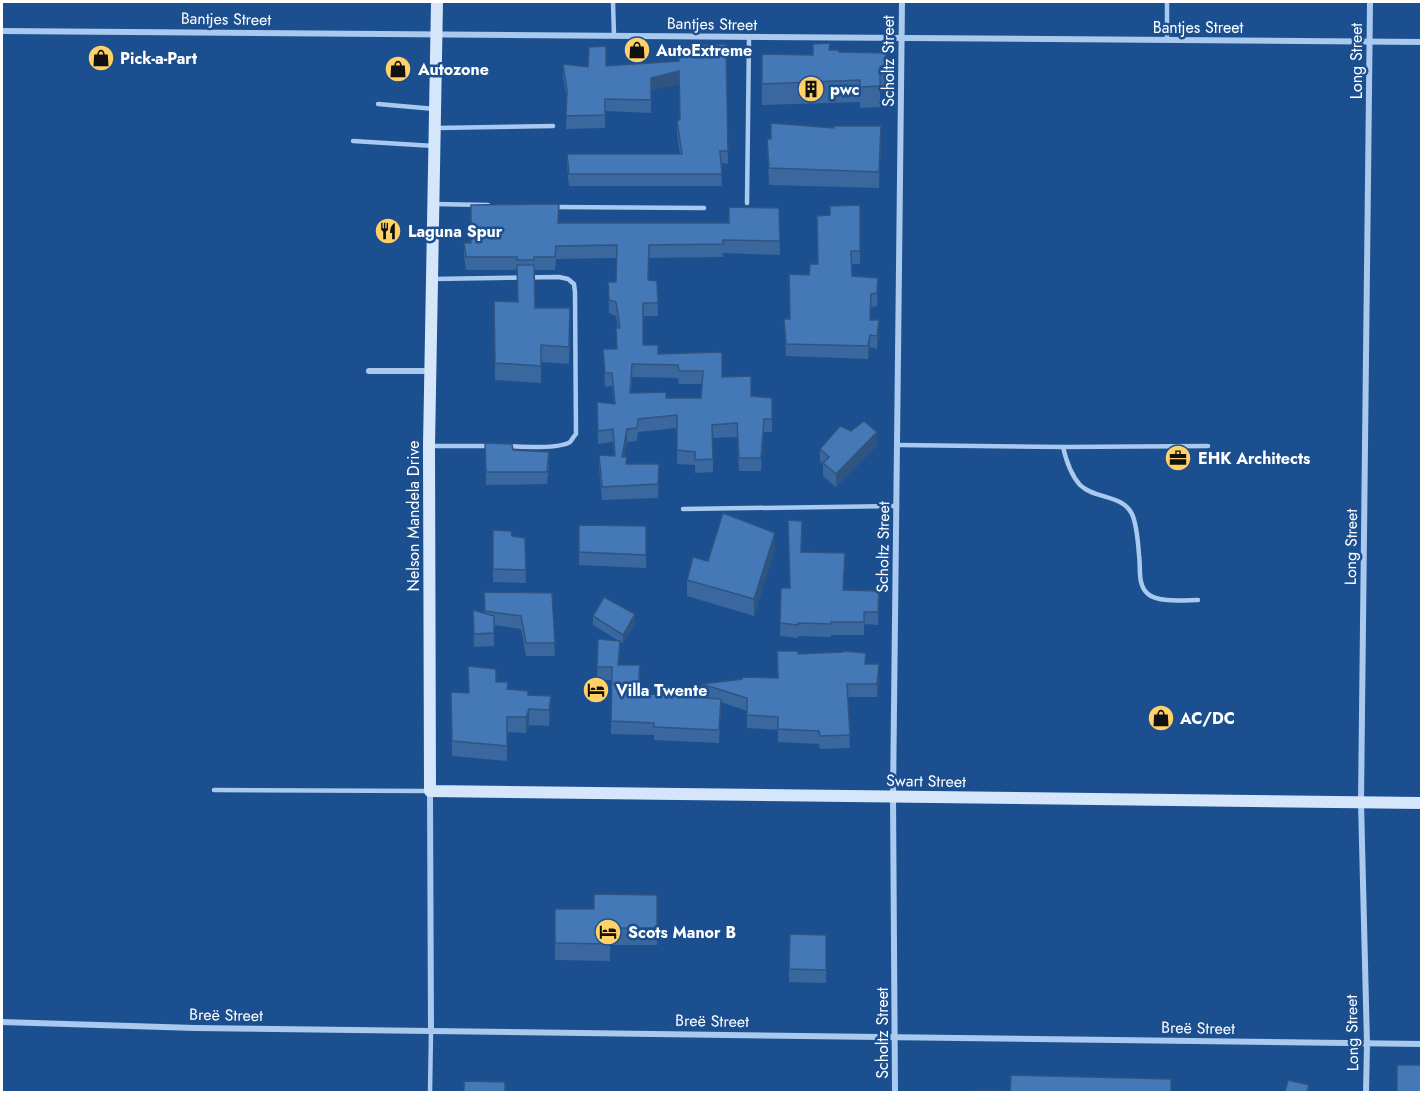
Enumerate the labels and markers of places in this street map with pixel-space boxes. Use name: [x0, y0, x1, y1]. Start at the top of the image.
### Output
shop icon: AutoExtreme: [622, 35, 652, 65]
place label: AutoExtreme: [655, 39, 752, 62]
shop icon: Pick-a-Part: [86, 43, 116, 73]
place label: Pick-a-Part: [120, 47, 198, 70]
shop icon: Autozone: [383, 54, 413, 84]
place label: Autozone: [417, 58, 489, 81]
building icon: pwc: [796, 74, 826, 104]
place label: pwc: [830, 78, 860, 101]
restaurant icon: Laguna Spur: [373, 216, 403, 246]
place label: Laguna Spur: [408, 220, 503, 243]
office icon: EHK Architects: [1163, 443, 1193, 473]
place label: EHK Architects: [1198, 447, 1310, 470]
hotel icon: Villa Twente: [581, 675, 611, 705]
place label: Villa Twente: [615, 679, 707, 702]
shop icon: AC/DC: [1146, 703, 1176, 733]
place label: AC/DC: [1179, 707, 1235, 730]
hotel icon: Scots Manor B: [593, 917, 623, 947]
place label: Scots Manor B: [628, 921, 736, 944]

